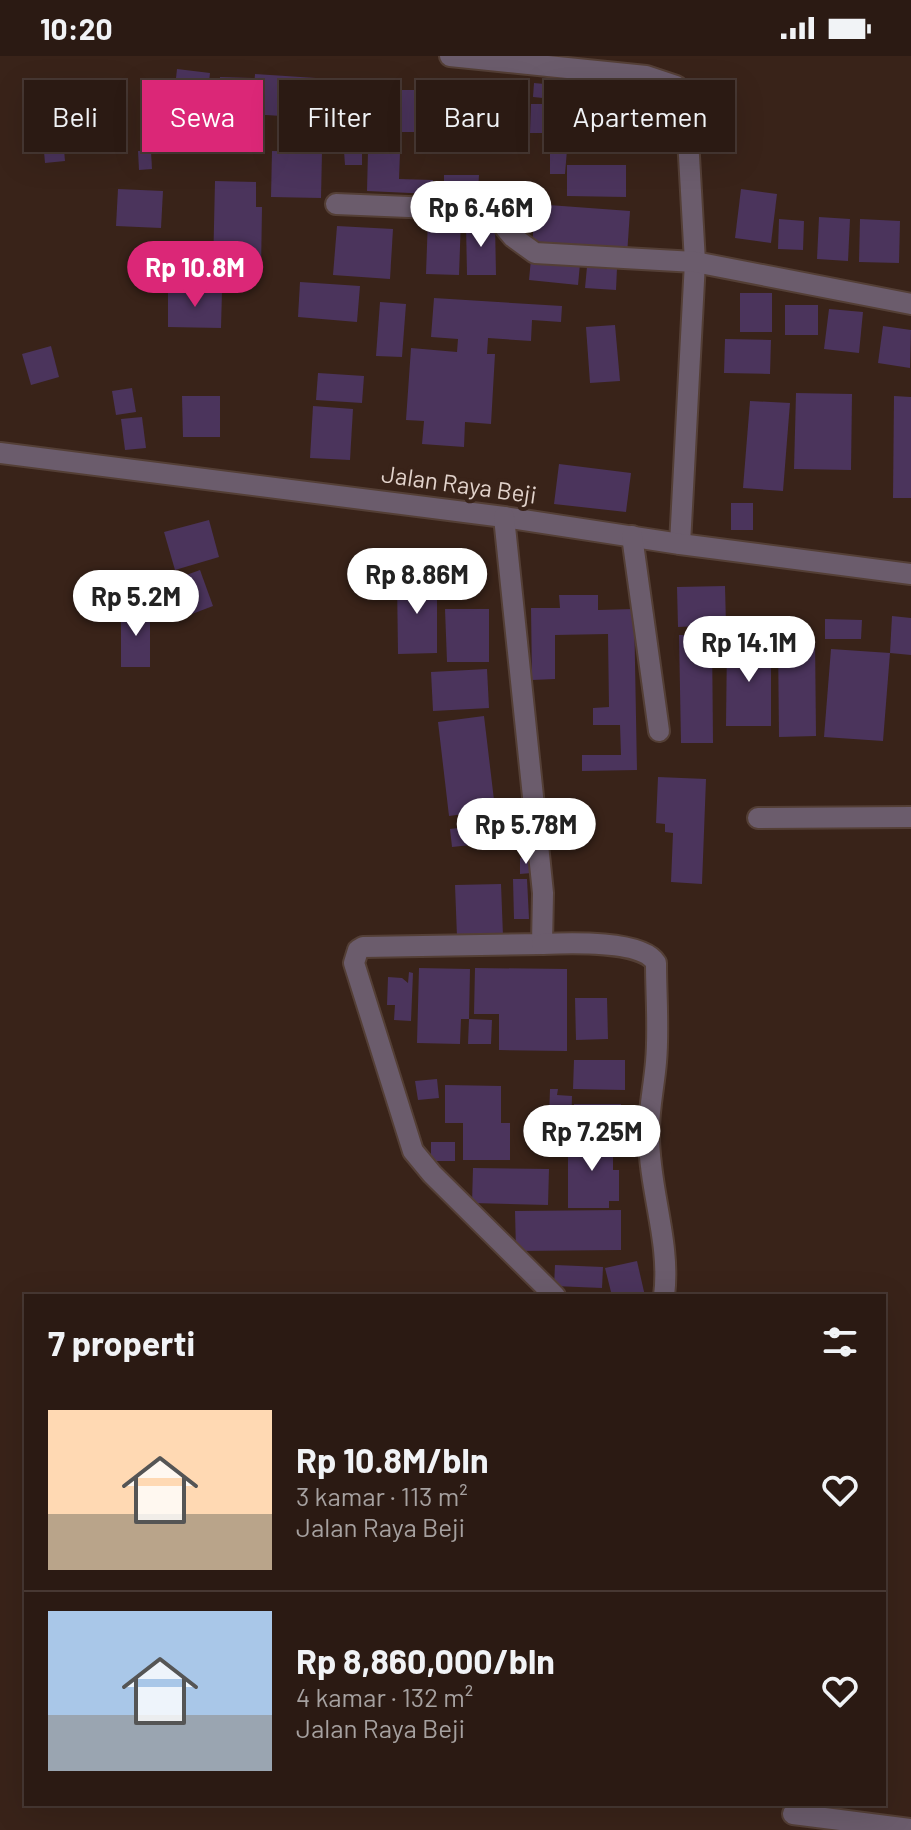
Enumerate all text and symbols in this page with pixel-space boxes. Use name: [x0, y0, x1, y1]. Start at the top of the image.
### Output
text: 10:20: [40, 10, 113, 46]
chip: Beli: [24, 80, 126, 152]
chip: Sewa: [142, 80, 263, 152]
chip: Filter: [279, 80, 400, 152]
chip: Baru: [416, 80, 528, 152]
chip: Apartemen: [544, 80, 735, 152]
pin: Rp 6.46M: [398, 181, 564, 249]
text: Rp 6.46M: [428, 191, 534, 222]
pin: Rp 10.8M: [112, 241, 278, 309]
text: Rp 10.8M: [145, 251, 245, 282]
street label: Jalan Raya Beji: [380, 458, 539, 509]
pin: Rp 8.86M: [334, 548, 500, 616]
text: Rp 8.86M: [365, 558, 469, 589]
pin: Rp 5.2M: [62, 570, 210, 638]
text: Rp 5.2M: [91, 580, 181, 611]
pin: Rp 14.1M: [666, 616, 832, 684]
text: Rp 14.1M: [701, 626, 797, 657]
pin: Rp 5.78M: [443, 798, 609, 866]
text: Rp 5.78M: [475, 808, 577, 839]
pin: Rp 7.25M: [509, 1105, 675, 1173]
text: Rp 7.25M: [541, 1115, 643, 1146]
icon: filters: [818, 1320, 862, 1364]
text: 7 properti: [48, 1322, 195, 1363]
text: Rp 10.8M/bln: [296, 1439, 489, 1480]
icon: home: [112, 1442, 208, 1538]
icon: heart: [818, 1468, 862, 1512]
text: 3 kamar · 113 m²: [296, 1480, 468, 1511]
text: Jalan Raya Beji: [296, 1511, 465, 1542]
text: Rp 8,860,000/bln: [296, 1640, 555, 1681]
icon: home: [112, 1643, 208, 1739]
icon: heart: [818, 1669, 862, 1713]
text: 4 kamar · 132 m²: [296, 1681, 473, 1712]
text: Jalan Raya Beji: [296, 1712, 465, 1743]

